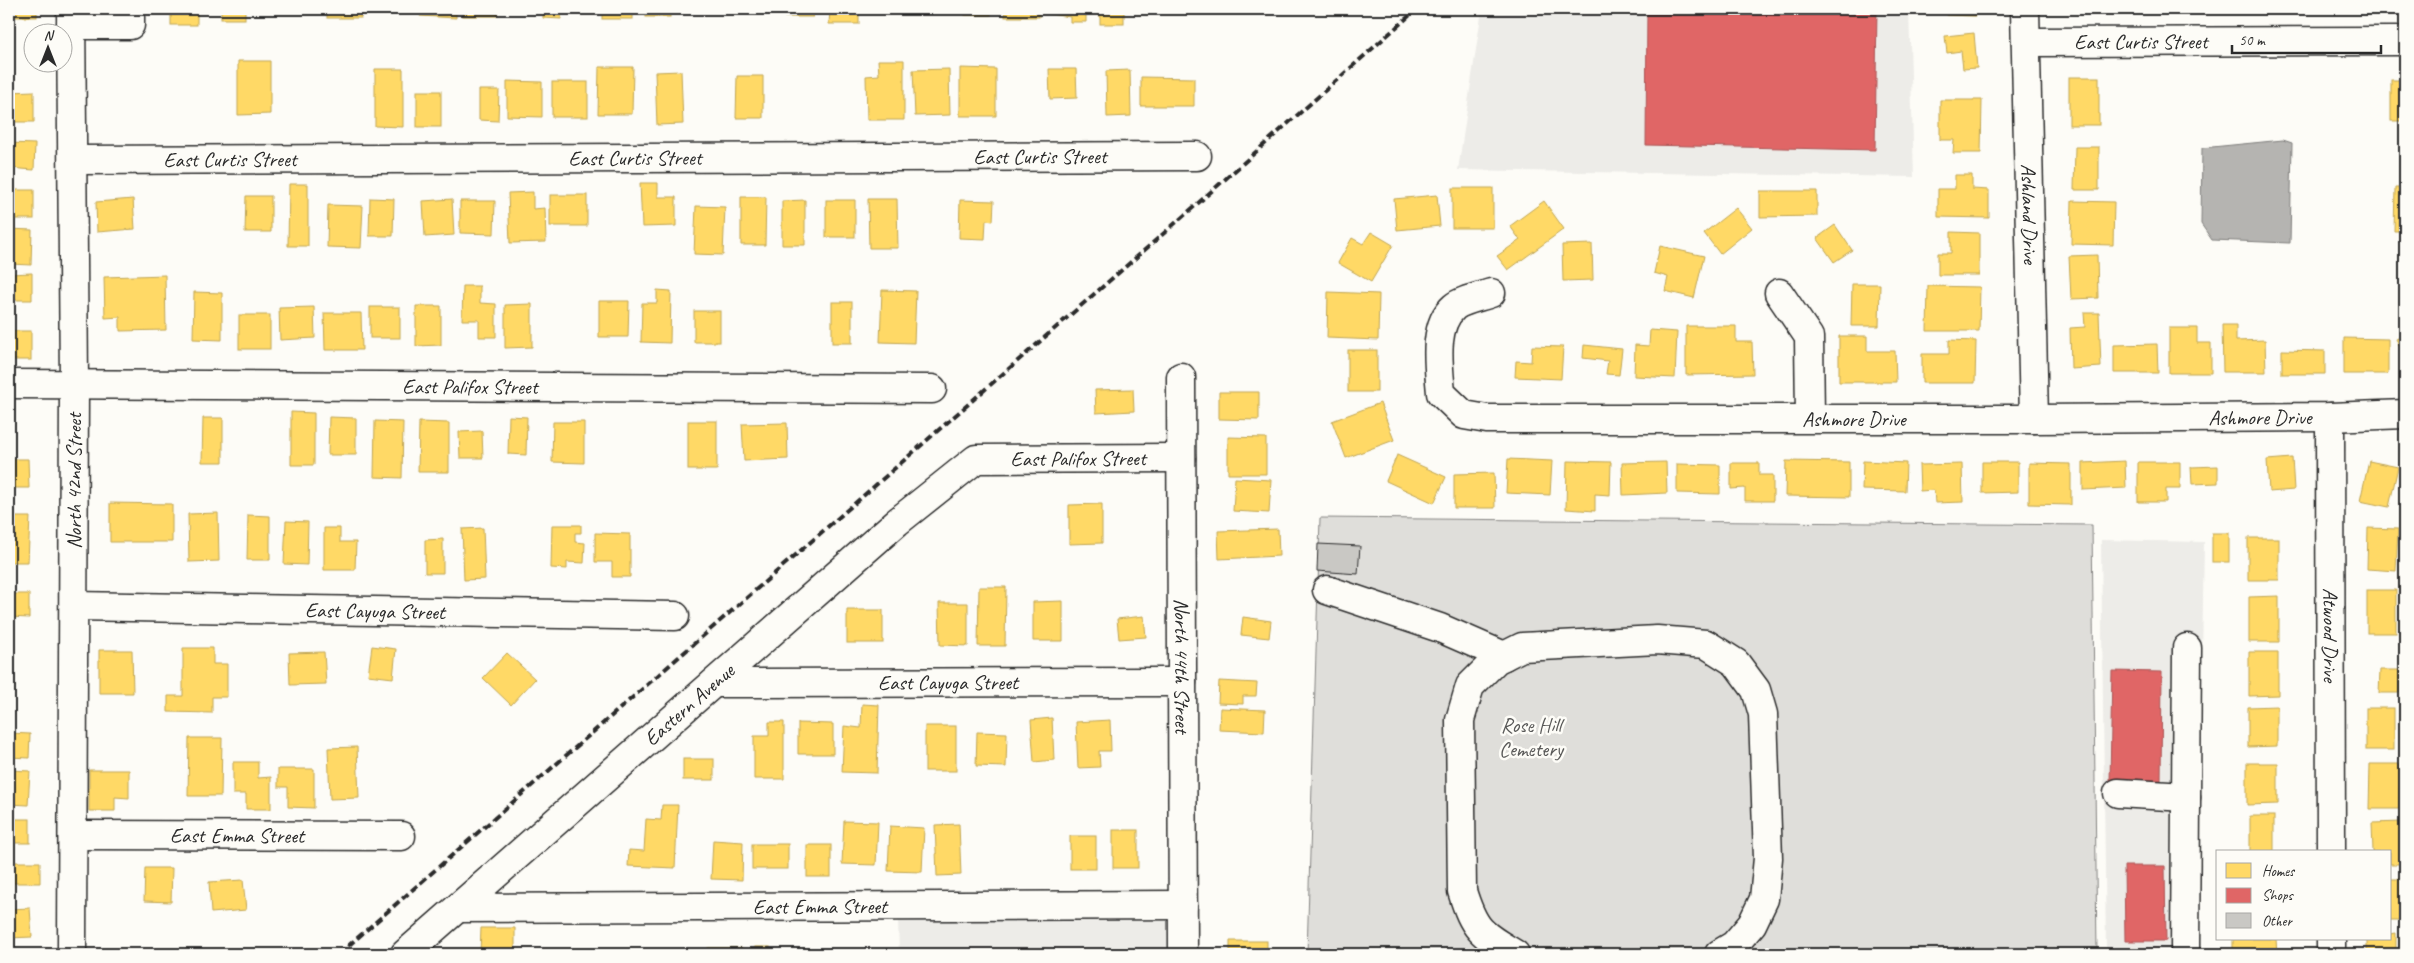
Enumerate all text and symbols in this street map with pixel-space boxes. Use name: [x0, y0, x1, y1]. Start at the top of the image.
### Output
north arrow: [22, 22, 72, 72]
scale bar: [2232, 22, 2380, 54]
text: N: [44, 27, 55, 44]
street label: East Curtis Street: [2074, 29, 2210, 55]
text: 50 m: [2239, 31, 2266, 50]
street label: East Curtis Street: [973, 143, 1109, 170]
street label: East Curtis Street: [568, 145, 704, 171]
street label: East Curtis Street: [163, 146, 299, 173]
street label: Ashland Drive: [2015, 164, 2044, 265]
street label: East Palifox Street: [402, 373, 540, 400]
street label: Ashmore Drive: [2208, 404, 2314, 431]
street label: Ashmore Drive: [1802, 406, 1908, 432]
street label: North 42nd Street: [61, 411, 87, 549]
street label: East Palifox Street: [1010, 445, 1148, 472]
street label: Atwood Drive: [2317, 588, 2344, 684]
street label: East Cayuga Street: [305, 597, 447, 625]
street label: North 44th Street: [1169, 598, 1195, 736]
street label: Eastern Avenue: [638, 657, 740, 751]
street label: East Cayuga Street: [878, 669, 1020, 696]
park label: Rose Hill Cemetery: [1499, 712, 1565, 762]
street label: East Emma Street: [170, 822, 306, 849]
legend: [2216, 850, 2392, 940]
text: Homes: [2262, 862, 2296, 881]
text: Shops: [2262, 886, 2295, 905]
street label: East Emma Street: [753, 893, 889, 920]
text: Other: [2262, 912, 2293, 931]

